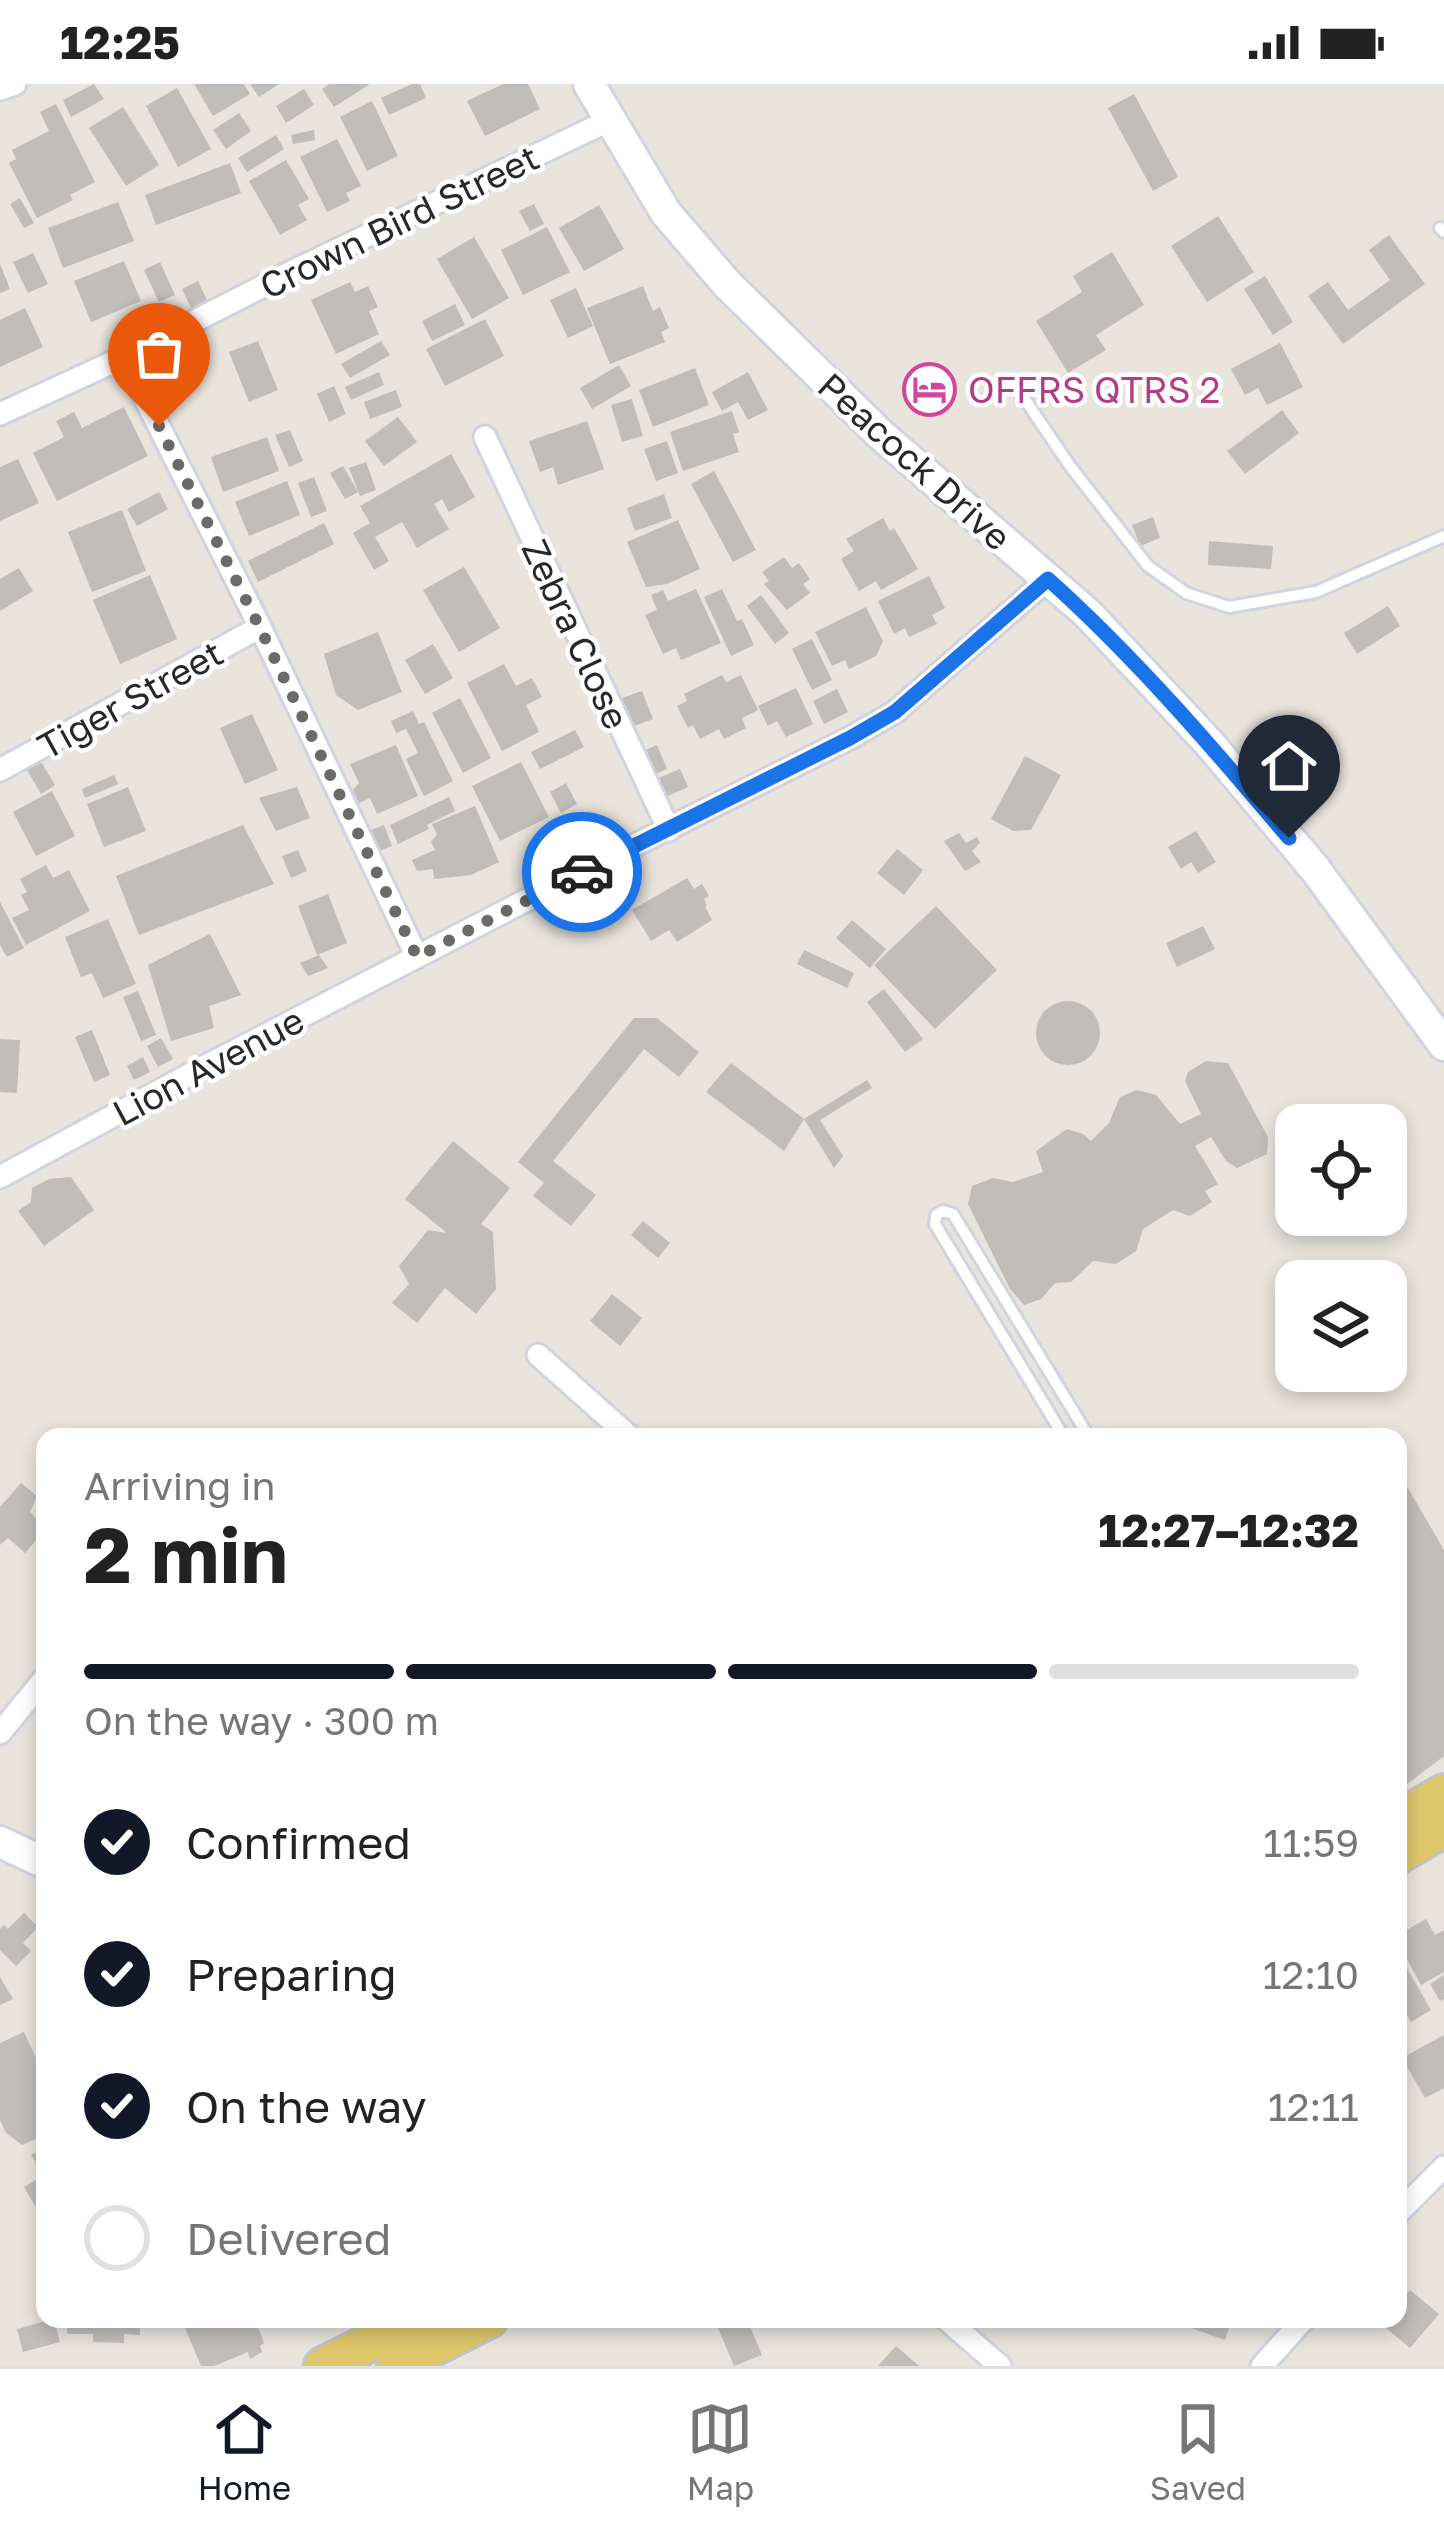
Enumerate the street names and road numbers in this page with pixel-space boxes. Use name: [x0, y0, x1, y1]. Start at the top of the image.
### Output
street label: Crown Bird Street: [253, 135, 545, 307]
street label: Peacock Drive: [810, 363, 1020, 559]
street label: Zebra Close: [513, 532, 639, 736]
street label: Tiger Street: [30, 631, 230, 767]
street label: Lion Avenue: [105, 998, 311, 1134]

